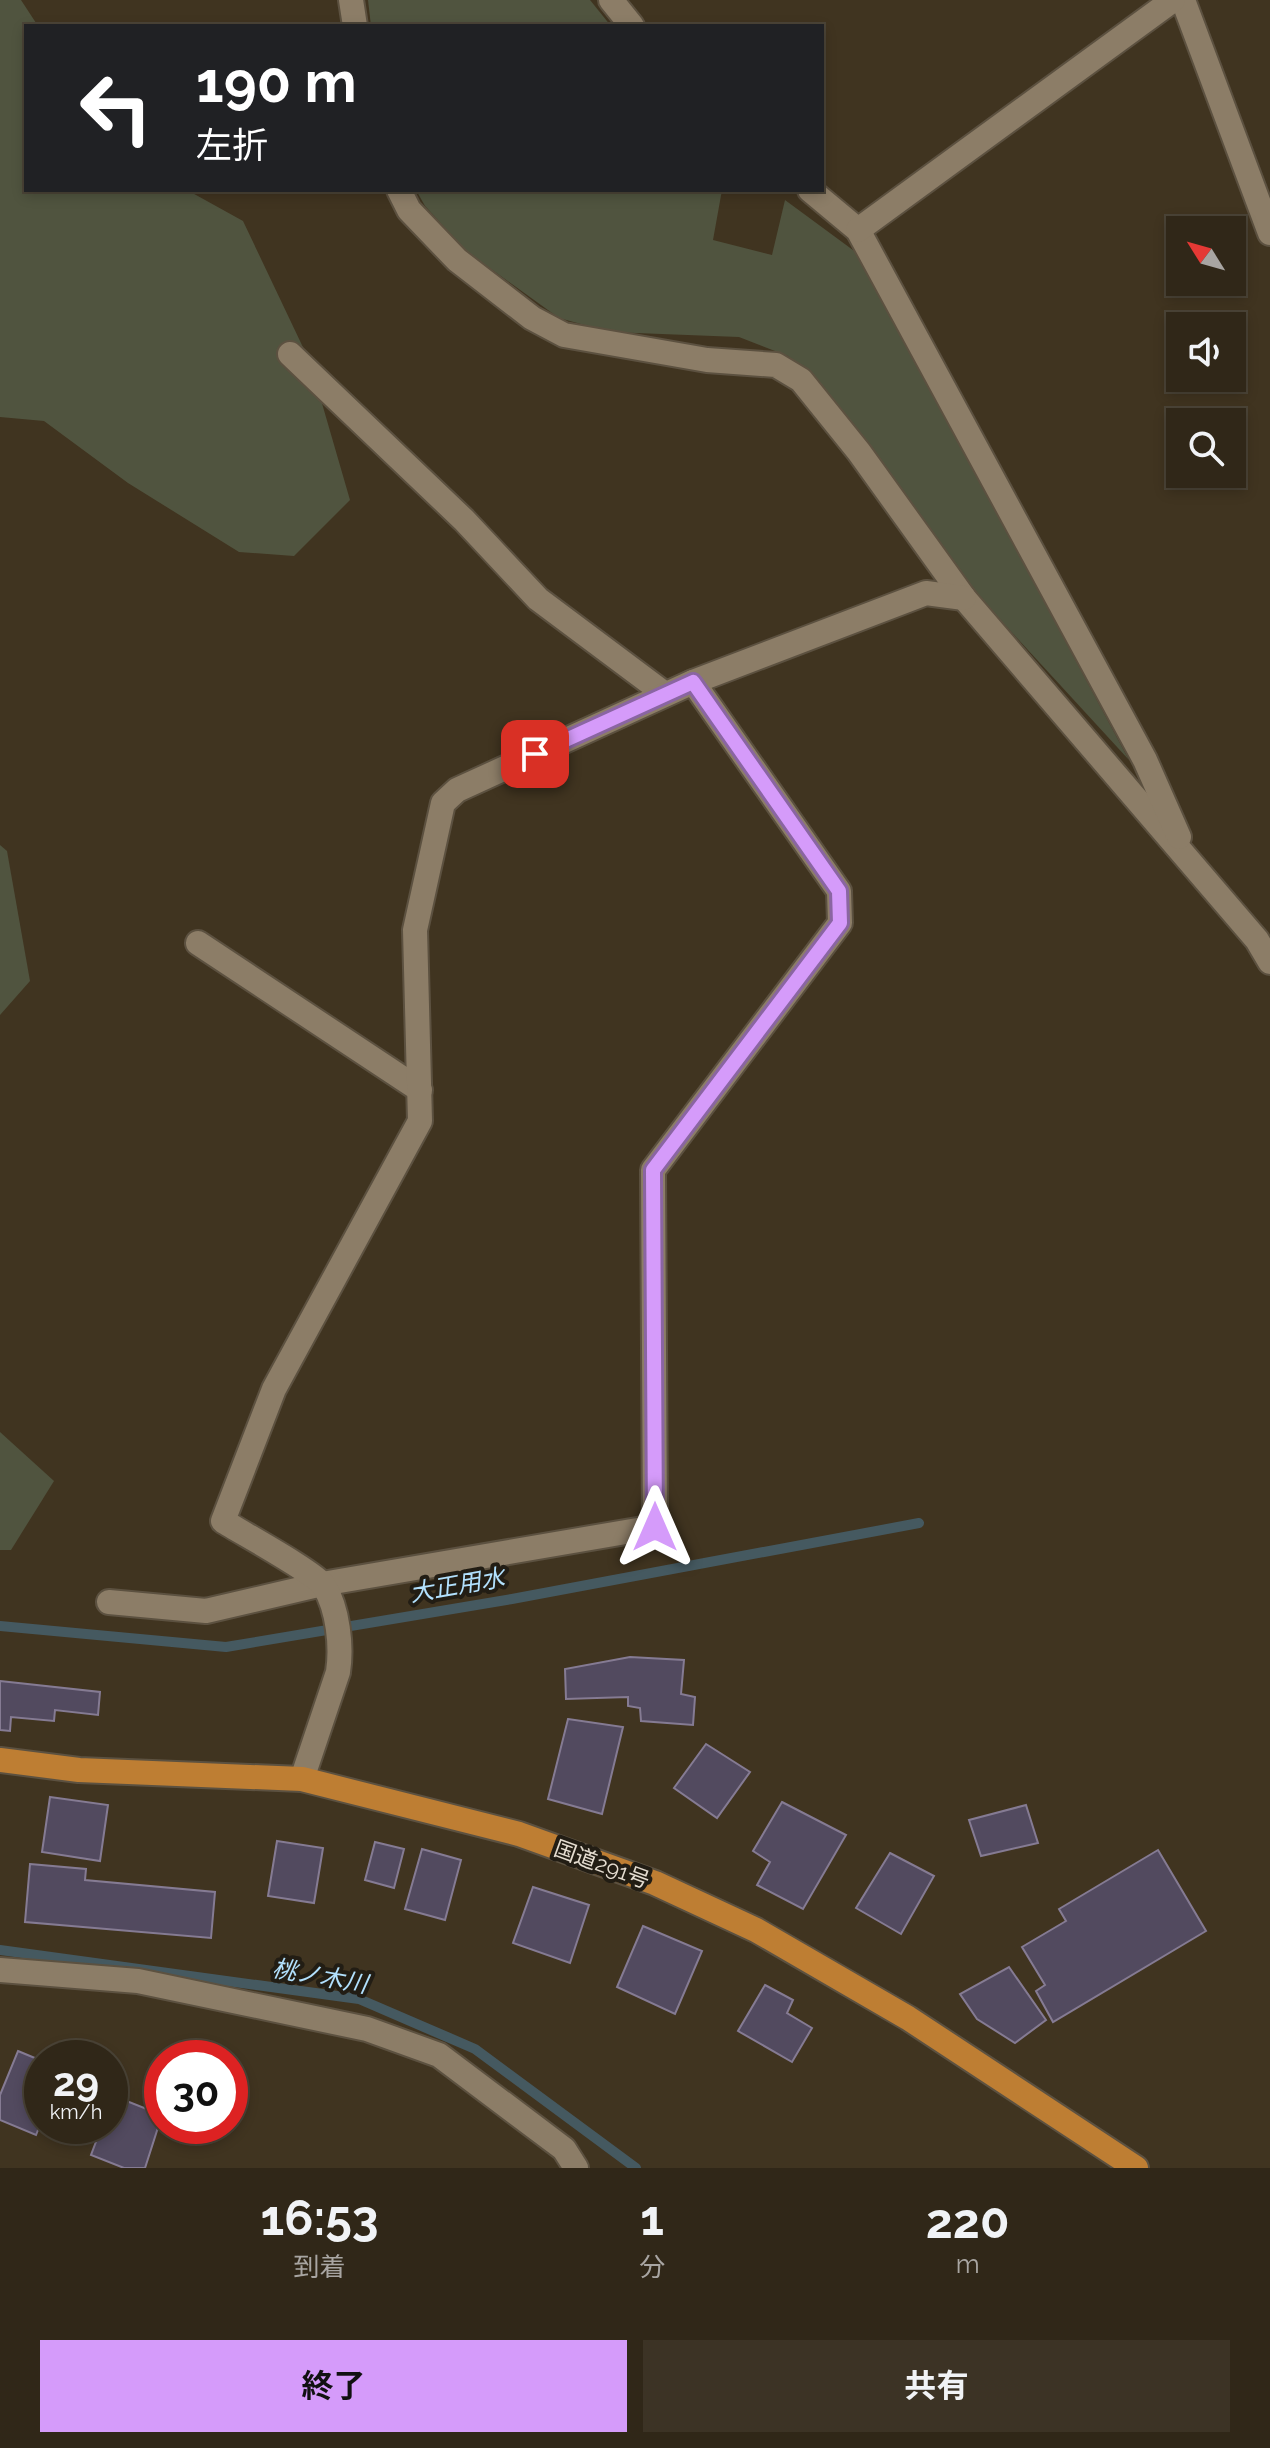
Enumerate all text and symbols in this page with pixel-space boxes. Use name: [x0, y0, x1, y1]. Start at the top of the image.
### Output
text: 190 m: [196, 49, 357, 115]
icon: left: [64, 56, 168, 160]
text: 左折: [196, 124, 268, 166]
north arrow: [1166, 216, 1246, 296]
map controls: [1166, 216, 1246, 488]
button: sound: [1166, 312, 1246, 392]
button: search: [1166, 408, 1246, 488]
pin: [501, 720, 569, 788]
icon: arrive: [513, 732, 557, 776]
position arrow: [613, 1485, 697, 1569]
water label: 大正用水: [407, 1562, 510, 1608]
street label: 国道291号: [551, 1835, 653, 1893]
water label: 桃ノ木川: [270, 1953, 373, 1999]
speed limit sign: 30: [144, 2040, 248, 2144]
text: 29: [53, 2058, 99, 2105]
text: km/h: [50, 2100, 102, 2124]
text: 16:53: [261, 2190, 379, 2246]
text: 1: [640, 2190, 664, 2246]
text: 220: [926, 2193, 1009, 2249]
text: m: [956, 2249, 980, 2279]
text: 到着: [294, 2252, 346, 2282]
text: 分: [639, 2252, 665, 2282]
button: 終了: [40, 2340, 627, 2432]
button: 共有: [643, 2340, 1230, 2432]

